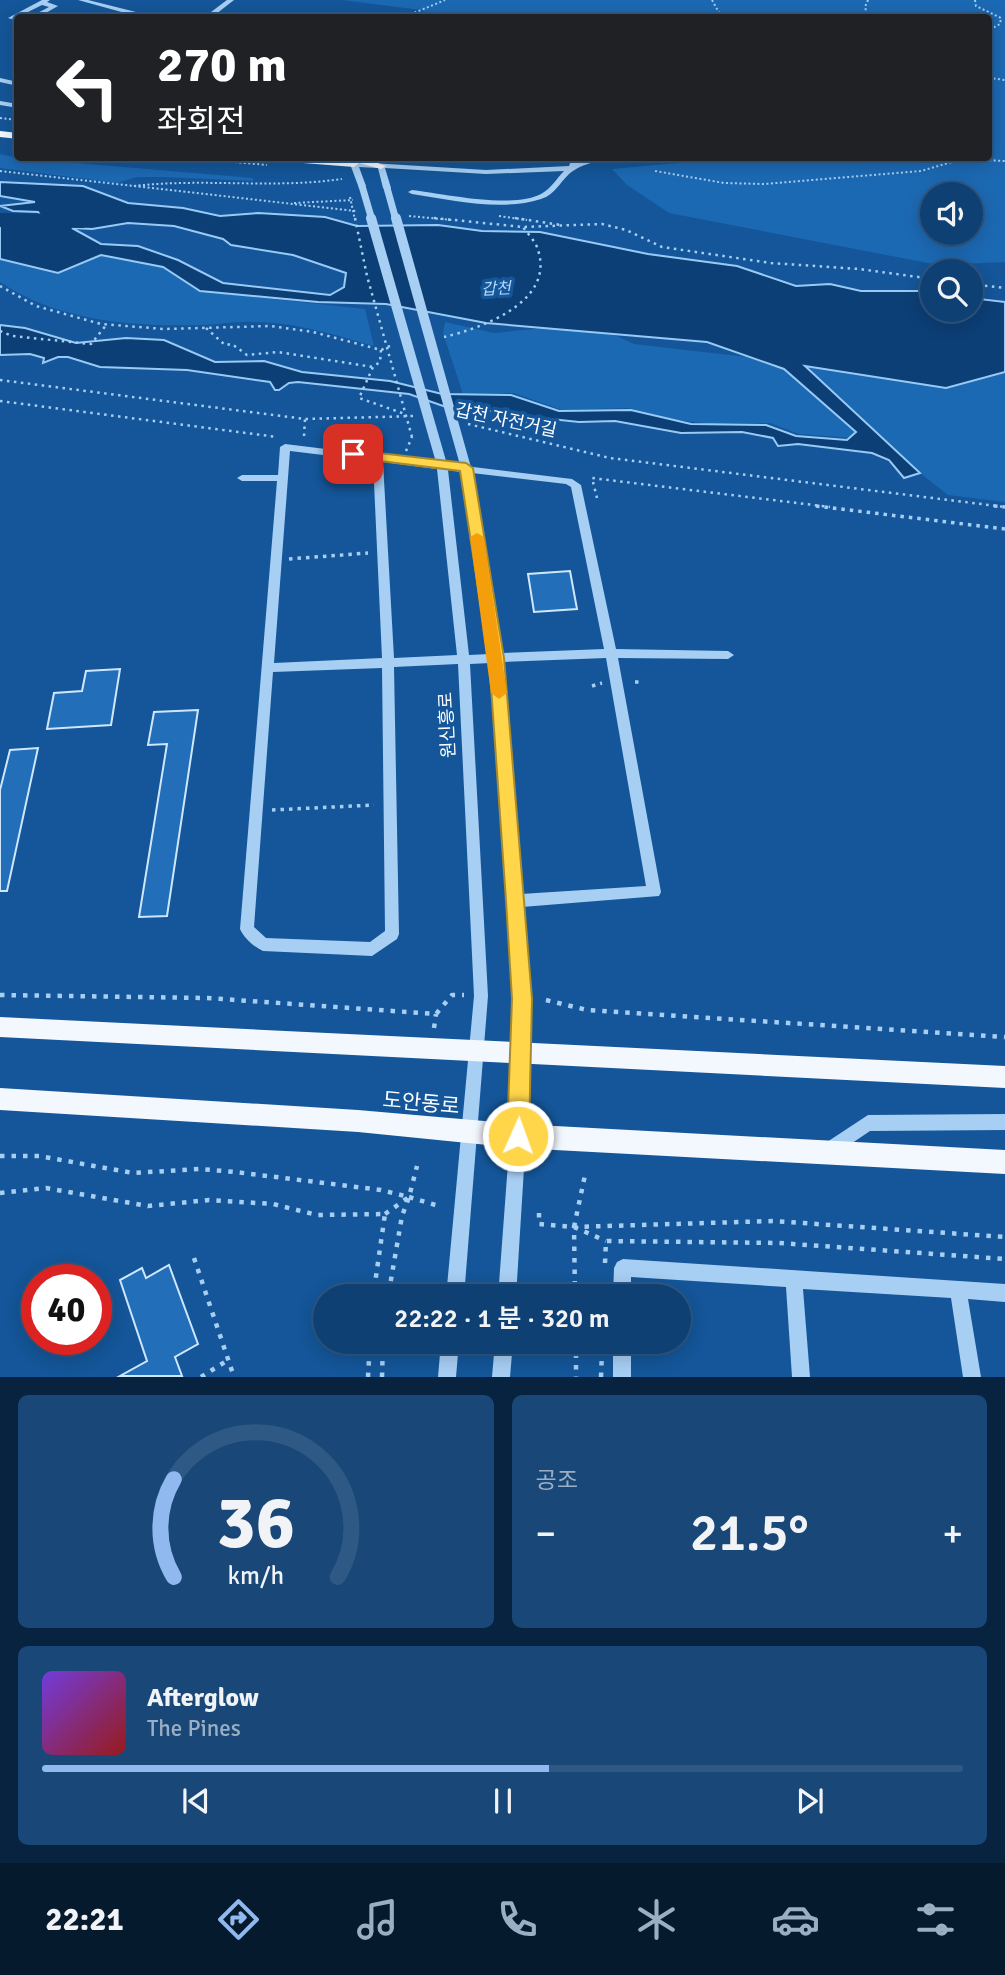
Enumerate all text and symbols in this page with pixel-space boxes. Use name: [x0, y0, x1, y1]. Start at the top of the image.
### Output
text: 270 m: [157, 35, 287, 95]
icon: left: [42, 42, 133, 133]
text: 좌회전: [157, 102, 245, 141]
map controls: [920, 182, 983, 322]
button: sound: [920, 182, 983, 245]
button: search: [920, 259, 983, 322]
water label: 갑천: [481, 278, 514, 300]
street label: 갑천 자전거길: [453, 398, 559, 442]
pin: [323, 424, 383, 484]
icon: arrive: [334, 435, 372, 473]
street label: 원신흥로: [434, 691, 460, 759]
street label: 도안동로: [381, 1087, 461, 1119]
position arrow: [481, 1099, 555, 1173]
speed limit sign: 40: [21, 1264, 112, 1355]
text: 22:22 · 1 분 · 320 m: [394, 1303, 610, 1335]
text: 공조: [536, 1466, 578, 1495]
text: 36: [216, 1480, 295, 1569]
text: 21.5°: [690, 1501, 809, 1565]
text: −: [536, 1510, 556, 1557]
text: +: [942, 1510, 963, 1557]
text: km/h: [227, 1560, 284, 1591]
text: Afterglow: [147, 1682, 259, 1714]
text: The Pines: [147, 1714, 241, 1743]
icon: previous: [177, 1782, 215, 1820]
icon: pause: [484, 1782, 522, 1820]
icon: next: [791, 1782, 829, 1820]
icon: directions: [214, 1895, 263, 1944]
icon: music: [353, 1895, 402, 1944]
icon: phone: [493, 1895, 542, 1944]
icon: climate: [632, 1895, 681, 1944]
icon: car: [771, 1895, 820, 1944]
icon: filters: [911, 1895, 960, 1944]
text: 22:21: [45, 1900, 124, 1939]

